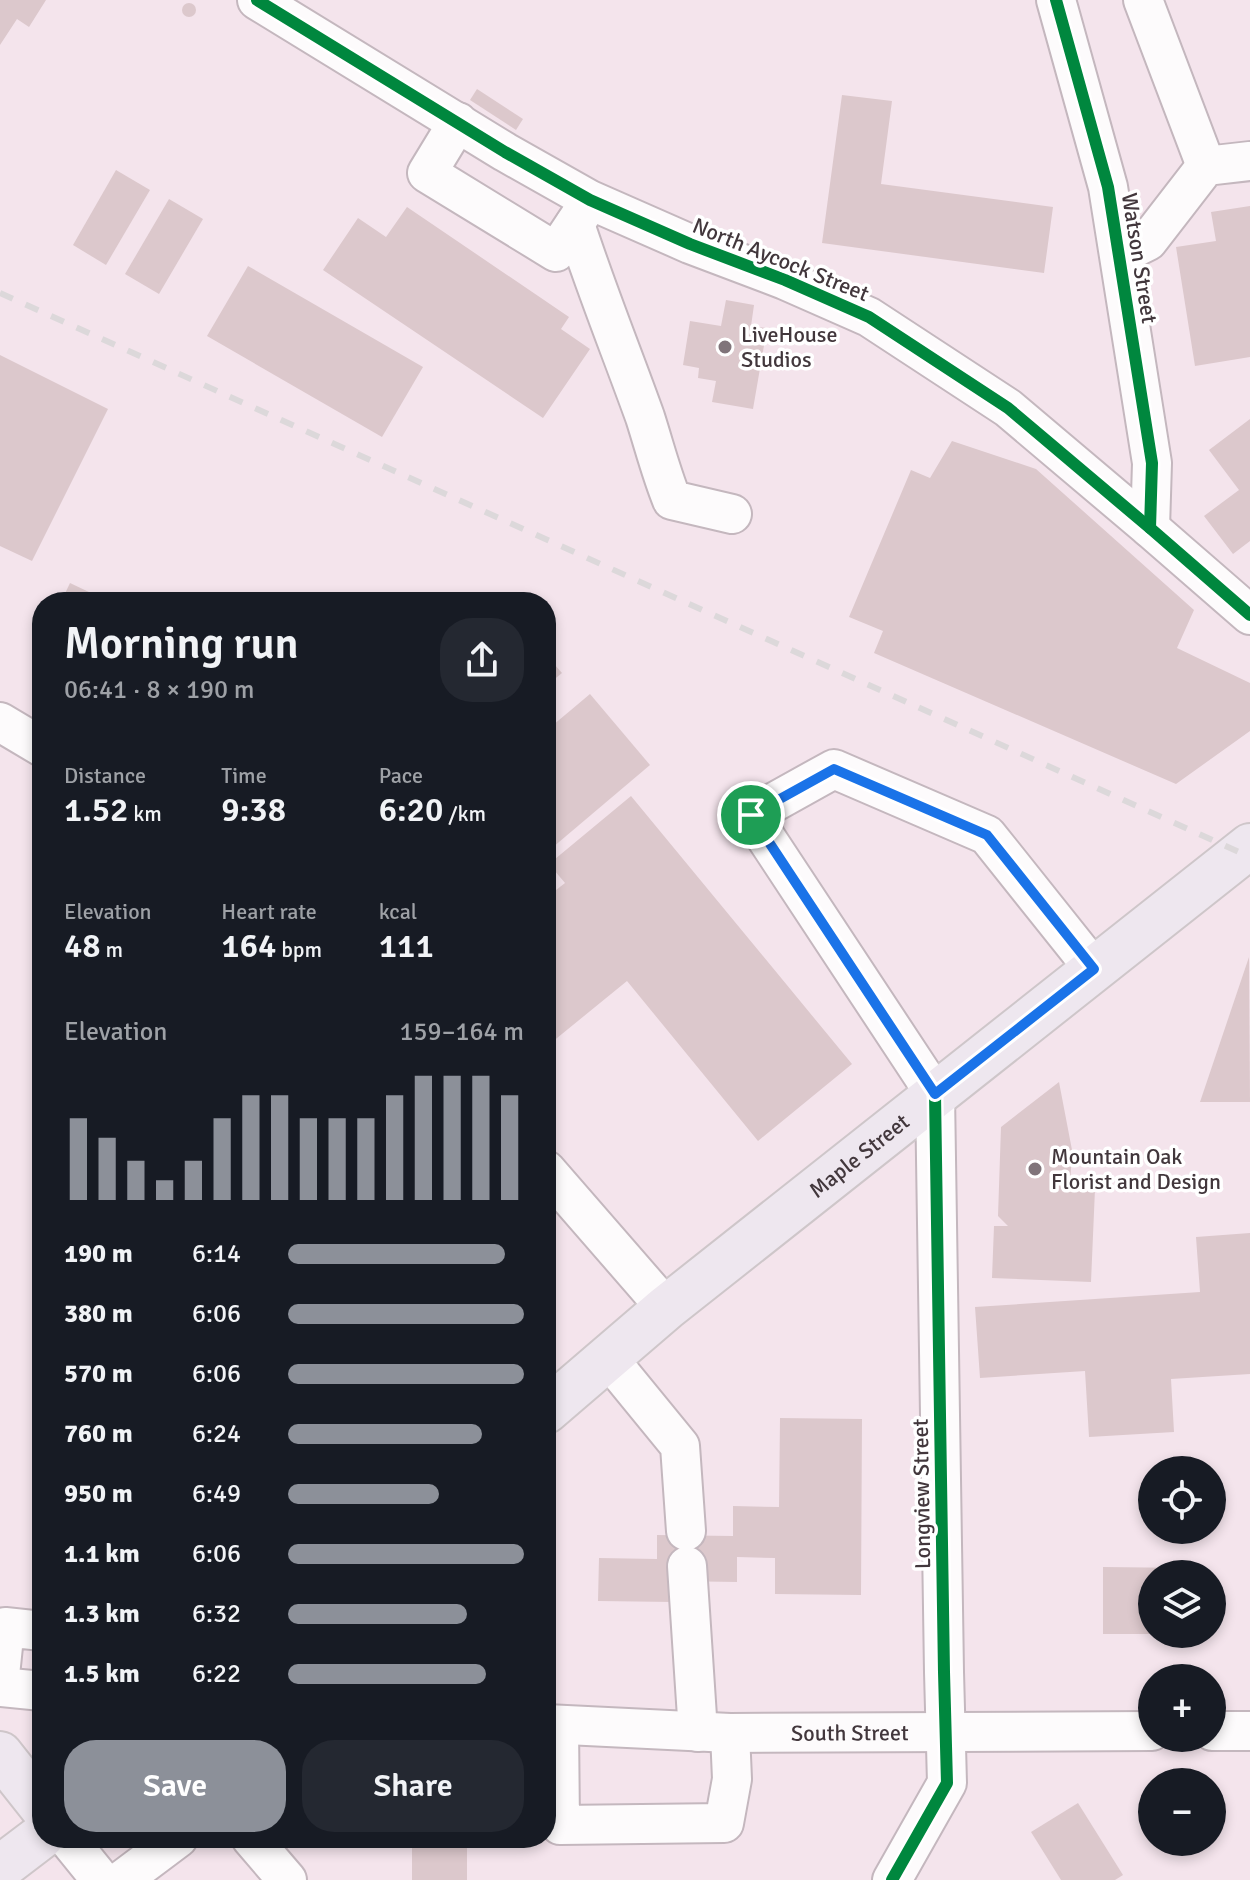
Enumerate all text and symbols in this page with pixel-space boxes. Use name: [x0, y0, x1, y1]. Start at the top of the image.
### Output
street label: Watson Street: [1116, 191, 1163, 326]
street label: North Aycock Street: [689, 212, 873, 307]
place label: LiveHouse Studios: [741, 321, 838, 373]
marker: LiveHouse Studios: [716, 338, 734, 356]
text: Morning run: [64, 617, 299, 671]
button: share: [440, 618, 524, 702]
text: 06:41 · 8 × 190 m: [64, 674, 255, 706]
text: Distance: [64, 762, 146, 789]
text: Time: [221, 762, 267, 789]
text: Pace: [379, 762, 423, 789]
pin: [717, 781, 785, 849]
text: 1.52: [64, 789, 128, 831]
text: 9:38: [221, 789, 286, 831]
text: 6:20: [379, 789, 443, 831]
icon: arrive: [729, 793, 773, 837]
text: km: [128, 800, 162, 827]
text: /km: [443, 800, 486, 827]
text: Elevation: [64, 898, 152, 925]
text: Heart rate: [221, 898, 317, 925]
text: kcal: [379, 898, 417, 925]
text: 48: [64, 925, 101, 967]
text: 164: [221, 925, 276, 967]
text: 111: [379, 925, 434, 967]
text: m: [101, 936, 123, 963]
text: bpm: [276, 936, 322, 963]
text: Elevation: [64, 1016, 168, 1048]
text: 159–164 m: [400, 1016, 524, 1048]
street label: Maple Street: [804, 1108, 915, 1204]
place label: Mountain Oak Florist and Design: [1051, 1143, 1221, 1195]
marker: Mountain Oak Florist and Design: [1026, 1160, 1044, 1178]
text: 190 m: [64, 1238, 133, 1270]
text: 6:14: [192, 1238, 241, 1270]
text: 380 m: [64, 1298, 133, 1330]
text: 6:06: [192, 1298, 241, 1330]
text: 570 m: [64, 1358, 133, 1390]
text: 6:06: [192, 1358, 241, 1390]
text: 760 m: [64, 1418, 133, 1450]
text: 6:24: [192, 1418, 241, 1450]
street label: Longview Street: [907, 1418, 936, 1569]
map controls: [1138, 1456, 1226, 1856]
button: locate: [1138, 1456, 1226, 1544]
text: 950 m: [64, 1478, 133, 1510]
text: 6:49: [192, 1478, 241, 1510]
text: 1.1 km: [64, 1538, 140, 1570]
text: 6:06: [192, 1538, 241, 1570]
button: layers: [1138, 1560, 1226, 1648]
text: 1.3 km: [64, 1598, 140, 1630]
text: 6:32: [192, 1598, 241, 1630]
text: 1.5 km: [64, 1658, 140, 1690]
text: 6:22: [192, 1658, 241, 1690]
button: +: [1138, 1664, 1226, 1752]
street label: South Street: [791, 1719, 909, 1747]
button: Save: [64, 1740, 286, 1832]
button: Share: [302, 1740, 524, 1832]
button: −: [1138, 1768, 1226, 1856]

